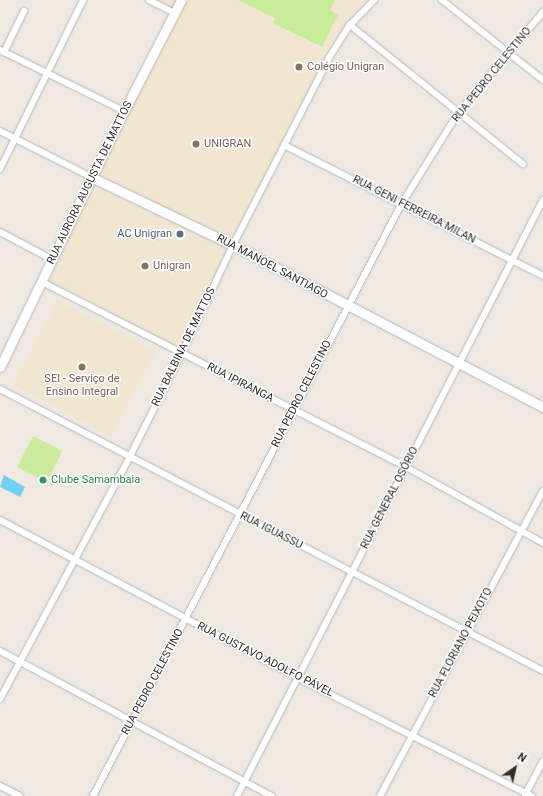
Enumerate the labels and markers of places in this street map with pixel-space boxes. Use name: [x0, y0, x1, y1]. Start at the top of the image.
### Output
place label: Colégio Unigran: [307, 60, 384, 74]
marker: Colégio Unigran: [294, 62, 304, 72]
place label: UNIGRAN: [204, 137, 251, 151]
marker: UNIGRAN: [191, 139, 201, 149]
place label: AC Unigran: [117, 227, 172, 241]
marker: AC Unigran: [175, 229, 185, 239]
place label: Unigran: [153, 259, 191, 273]
marker: Unigran: [140, 261, 150, 271]
marker: SEI - Serviço de Ensino Integral: [77, 362, 87, 372]
place label: SEI - Serviço de Ensino Integral: [44, 373, 120, 399]
place label: Clube Samambaia: [51, 473, 140, 487]
marker: Clube Samambaia: [38, 475, 48, 485]

